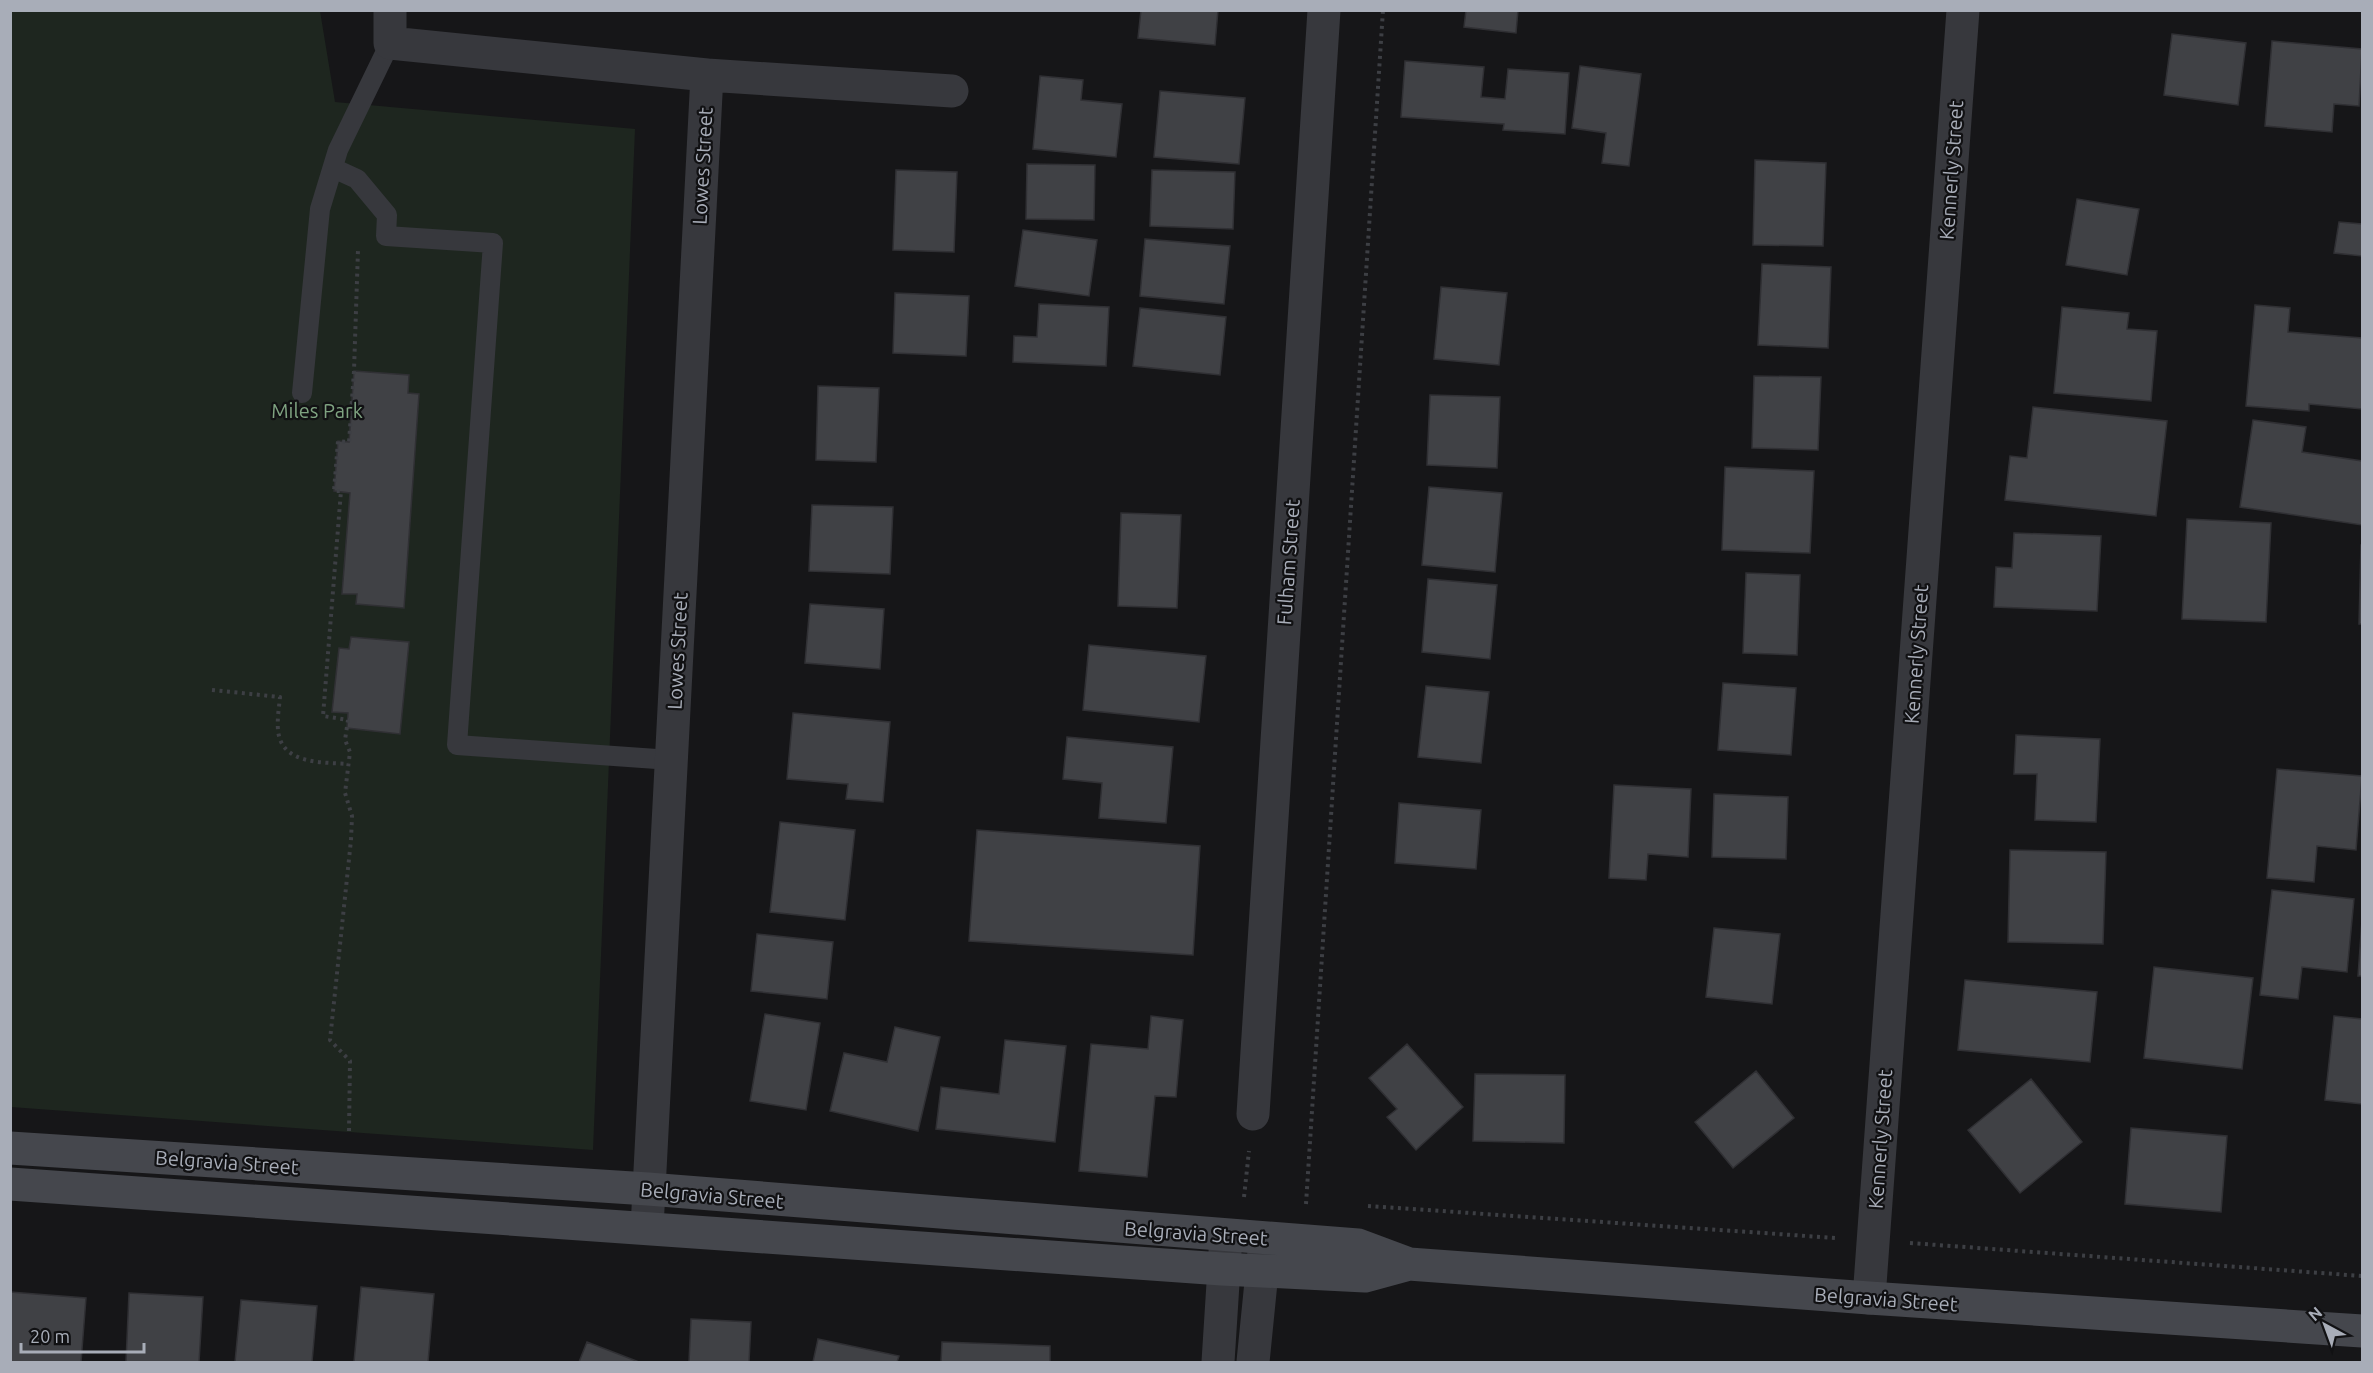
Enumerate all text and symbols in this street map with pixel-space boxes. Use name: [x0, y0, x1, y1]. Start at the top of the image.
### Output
street label: Kennerly Street: [1935, 99, 1967, 240]
street label: Lowes Street: [687, 107, 717, 225]
park label: Miles Park: [271, 399, 363, 422]
street label: Fulham Street: [1272, 498, 1304, 626]
street label: Kennerly Street: [1900, 583, 1932, 724]
street label: Lowes Street: [662, 592, 692, 710]
street label: Kennerly Street: [1864, 1068, 1896, 1209]
street label: Belgravia Street: [155, 1146, 300, 1178]
street label: Belgravia Street: [639, 1177, 785, 1213]
street label: Belgravia Street: [1124, 1217, 1269, 1249]
street label: Belgravia Street: [1814, 1283, 1959, 1315]
north arrow: [2295, 1295, 2355, 1355]
text: N: [2305, 1303, 2326, 1324]
scale bar: [21, 1316, 144, 1354]
text: 20 m: [30, 1326, 70, 1346]

